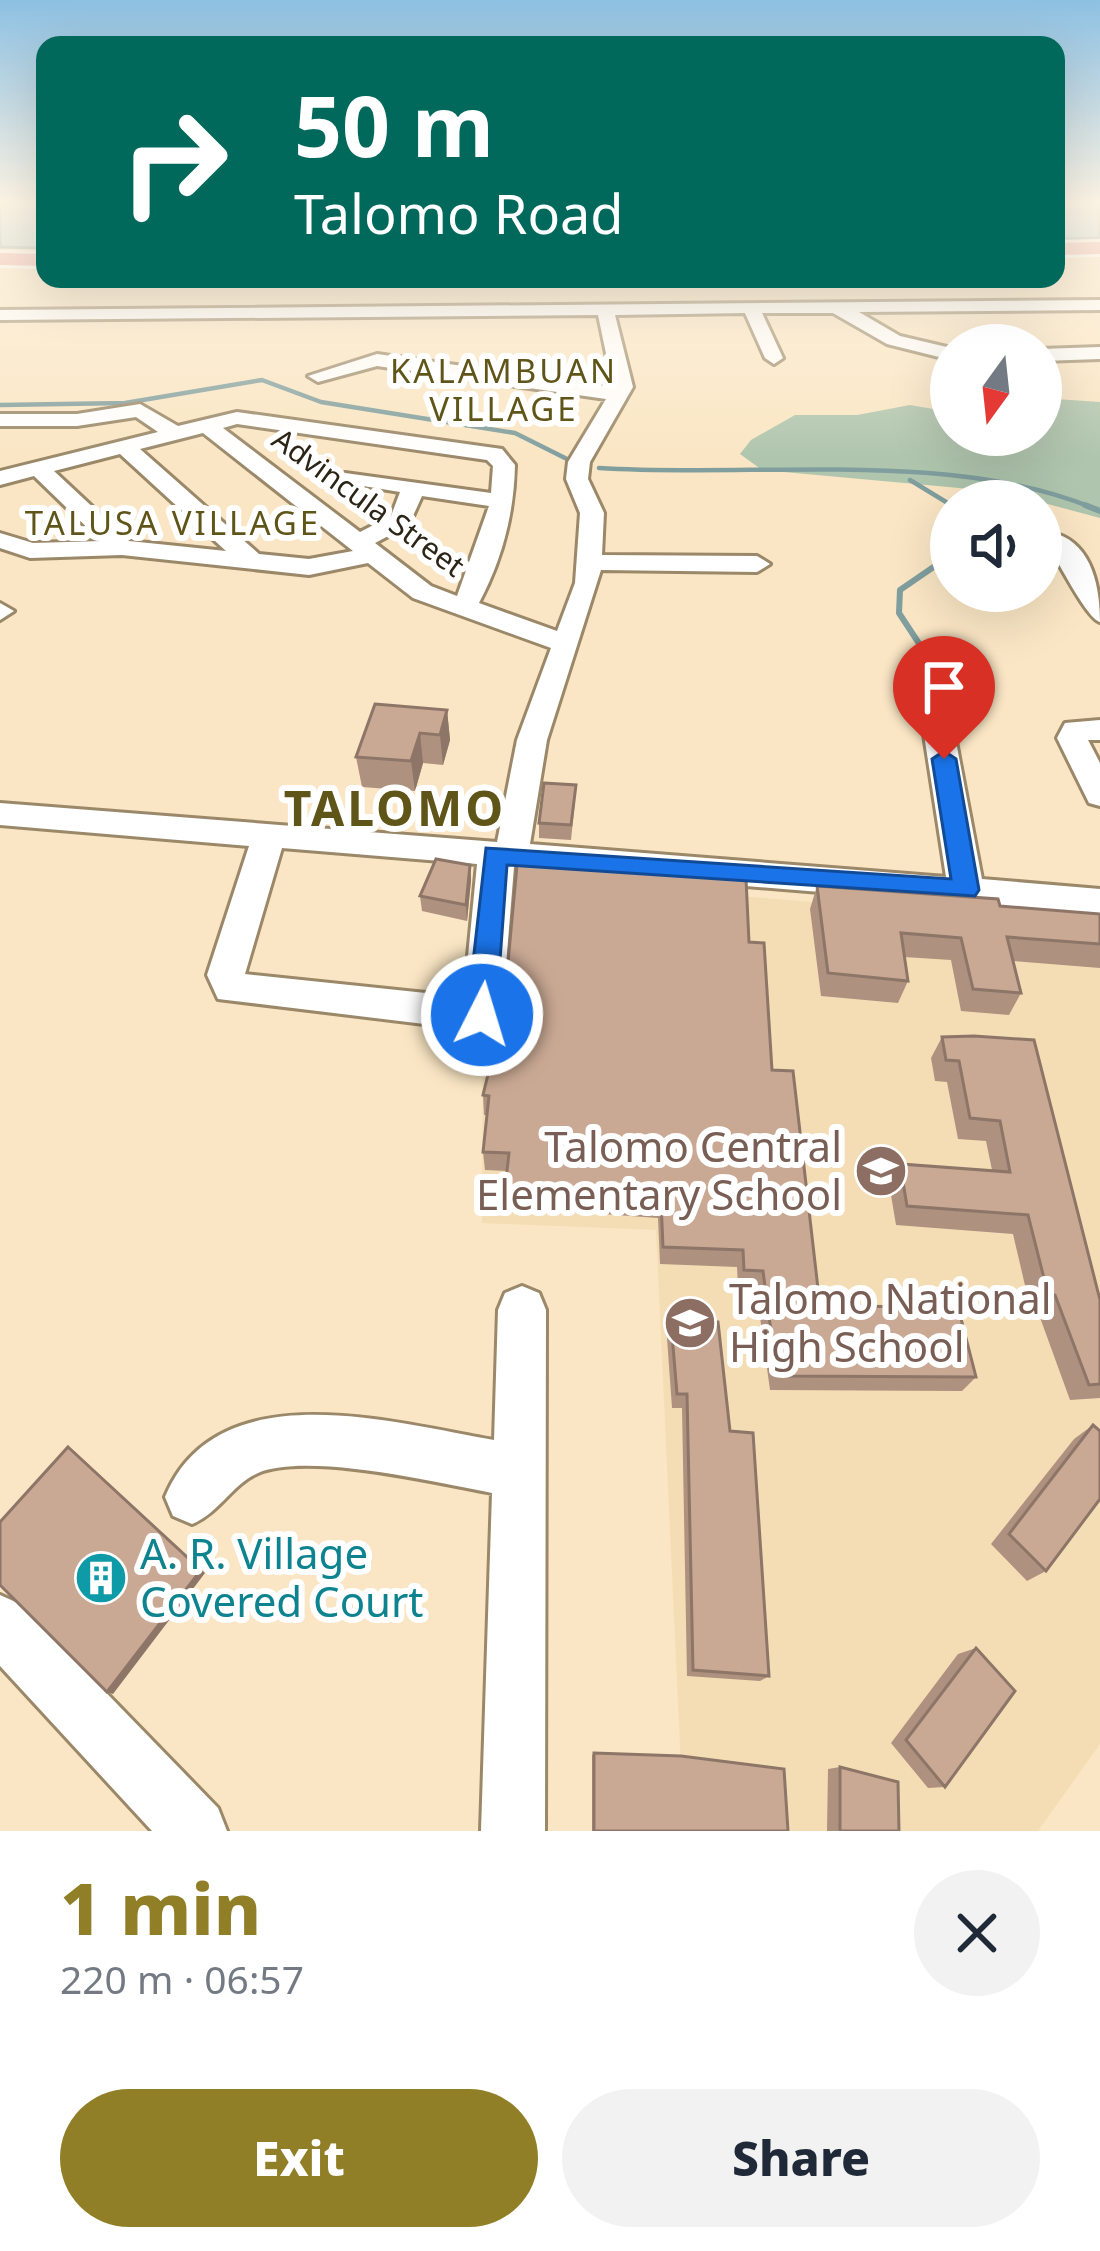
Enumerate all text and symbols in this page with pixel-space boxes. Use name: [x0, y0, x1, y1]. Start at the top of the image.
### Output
text: 50 m: [294, 67, 494, 182]
icon: right: [96, 84, 252, 240]
text: Talomo Road: [294, 176, 624, 250]
north arrow: [930, 324, 1062, 456]
map controls: [930, 324, 1062, 612]
district label: KALAMBUAN VILLAGE: [390, 348, 618, 431]
street label: Advincula Street: [265, 418, 473, 586]
button: sound: [930, 480, 1062, 612]
district label: TALUSA VILLAGE: [25, 500, 321, 545]
pin: [893, 636, 995, 759]
icon: arrive: [911, 654, 977, 720]
district label: TALOMO: [284, 775, 506, 840]
position arrow: [419, 952, 545, 1078]
place label: Talomo Central Elementary School: [476, 1117, 842, 1222]
school or university icon: Talomo Central Elementary School: [853, 1143, 909, 1199]
place label: Talomo National High School: [729, 1269, 1052, 1374]
school or university icon: Talomo National High School: [662, 1295, 718, 1351]
place label: A. R. Village Covered Court: [140, 1524, 424, 1629]
building icon: A. R. Village Covered Court: [73, 1550, 129, 1606]
text: 1 min: [60, 1858, 261, 1956]
button: close: [914, 1870, 1040, 1996]
text: 220 m · 06:57: [60, 1952, 304, 2005]
button: Exit: [60, 2089, 538, 2227]
button: Share: [562, 2089, 1040, 2227]

